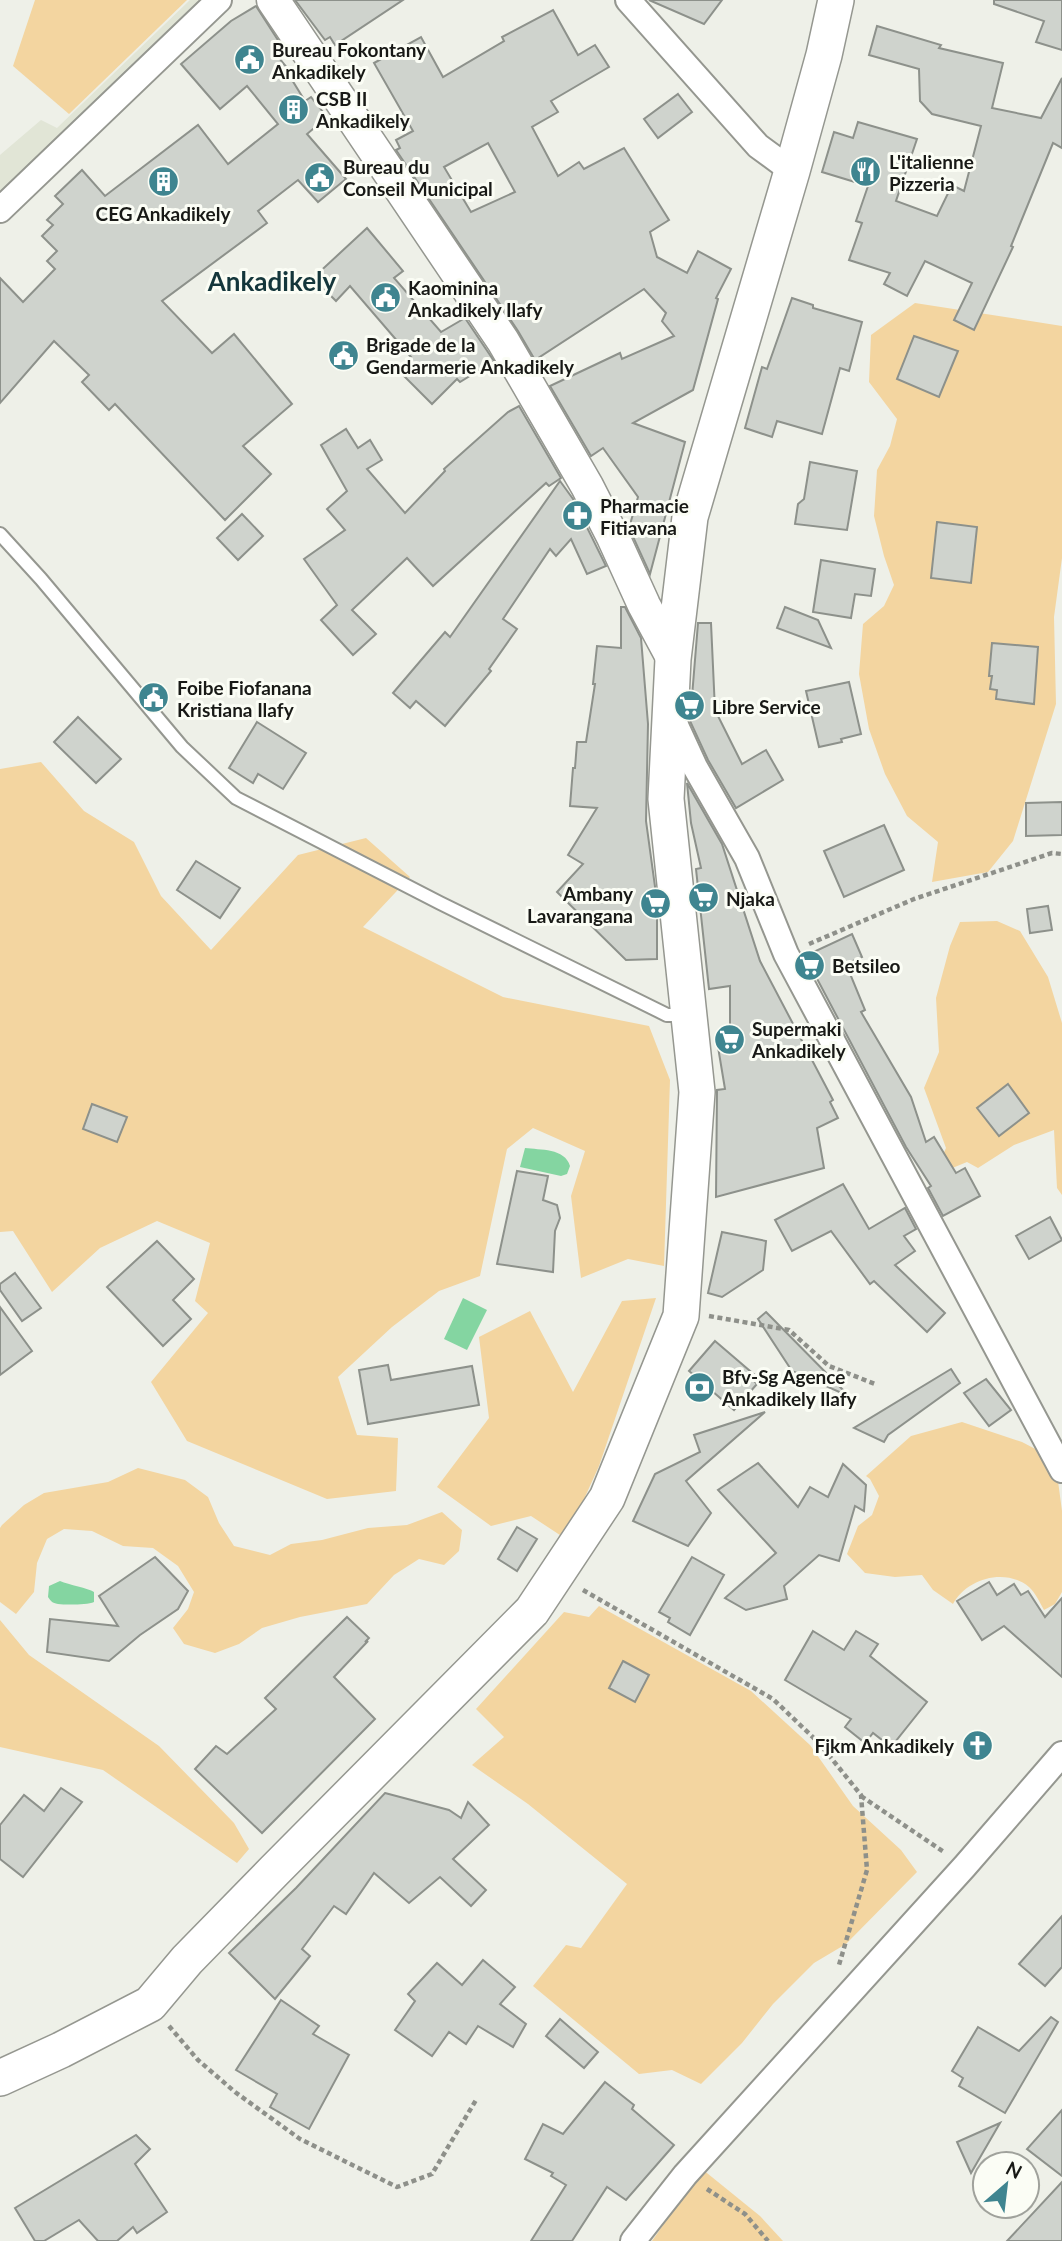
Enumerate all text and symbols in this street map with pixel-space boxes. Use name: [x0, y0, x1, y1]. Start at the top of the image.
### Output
place label: Bureau Fokontany Ankadikely: [271, 38, 427, 83]
public building icon: Bureau Fokontany Ankadikely: [232, 43, 266, 77]
place label: CSB II Ankadikely: [315, 87, 411, 132]
building icon: CSB II Ankadikely: [276, 92, 310, 126]
place label: L'italienne Pizzeria: [889, 150, 974, 195]
place label: Bureau du Conseil Municipal: [343, 155, 493, 200]
restaurant icon: L'italienne Pizzeria: [849, 155, 883, 189]
public building icon: Bureau du Conseil Municipal: [303, 160, 337, 194]
building icon: CEG Ankadikely: [146, 165, 180, 199]
place label: CEG Ankadikely: [96, 202, 231, 225]
district label: Ankadikely: [207, 265, 336, 297]
place label: Kaominina Ankadikely Ilafy: [407, 276, 543, 321]
public building icon: Kaominina Ankadikely Ilafy: [368, 281, 402, 315]
place label: Brigade de la Gendarmerie Ankadikely: [366, 333, 575, 378]
public building icon: Brigade de la Gendarmerie Ankadikely: [326, 338, 360, 372]
place label: Pharmacie Fitiavana: [600, 494, 689, 539]
pharmacy icon: Pharmacie Fitiavana: [560, 499, 594, 533]
place label: Foibe Fiofanana Kristiana Ilafy: [177, 676, 312, 721]
public building icon: Foibe Fiofanana Kristiana Ilafy: [137, 681, 171, 715]
supermarket icon: Libre Service: [672, 689, 706, 723]
place label: Libre Service: [712, 695, 821, 718]
supermarket icon: Njaka: [686, 881, 720, 915]
place label: Ambany Lavarangana: [527, 882, 634, 927]
supermarket icon: Ambany Lavarangana: [639, 887, 673, 921]
place label: Njaka: [726, 887, 775, 910]
supermarket icon: Betsileo: [792, 948, 826, 982]
place label: Betsileo: [832, 954, 901, 977]
place label: Supermaki Ankadikely: [751, 1017, 847, 1062]
supermarket icon: Supermaki Ankadikely: [712, 1022, 746, 1056]
place label: Bfv-Sg Agence Ankadikely Ilafy: [721, 1365, 857, 1410]
bank icon: Bfv-Sg Agence Ankadikely Ilafy: [682, 1370, 716, 1404]
church icon: Fjkm Ankadikely: [960, 1728, 994, 1762]
place label: Fjkm Ankadikely: [815, 1734, 955, 1757]
north arrow: [971, 2150, 1041, 2220]
text: N: [1002, 2156, 1026, 2183]

